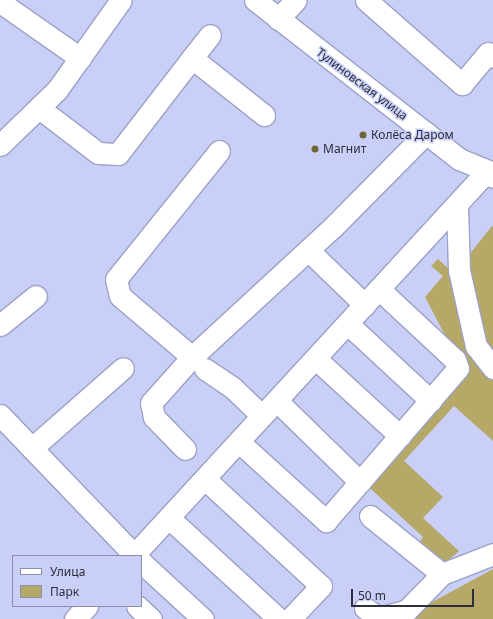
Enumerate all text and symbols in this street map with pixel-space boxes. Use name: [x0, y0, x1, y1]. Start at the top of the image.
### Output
street label: Тулиновская улица: [314, 45, 410, 123]
place label: Колёса Даром: [371, 128, 454, 142]
marker: Колёса Даром: [358, 130, 368, 140]
place label: Магнит: [323, 142, 366, 156]
marker: Магнит: [310, 144, 320, 154]
legend: [12, 555, 142, 607]
text: Улица: [50, 563, 85, 580]
scale bar: [353, 581, 476, 607]
text: Парк: [50, 583, 79, 600]
text: 50 m: [358, 587, 386, 604]

